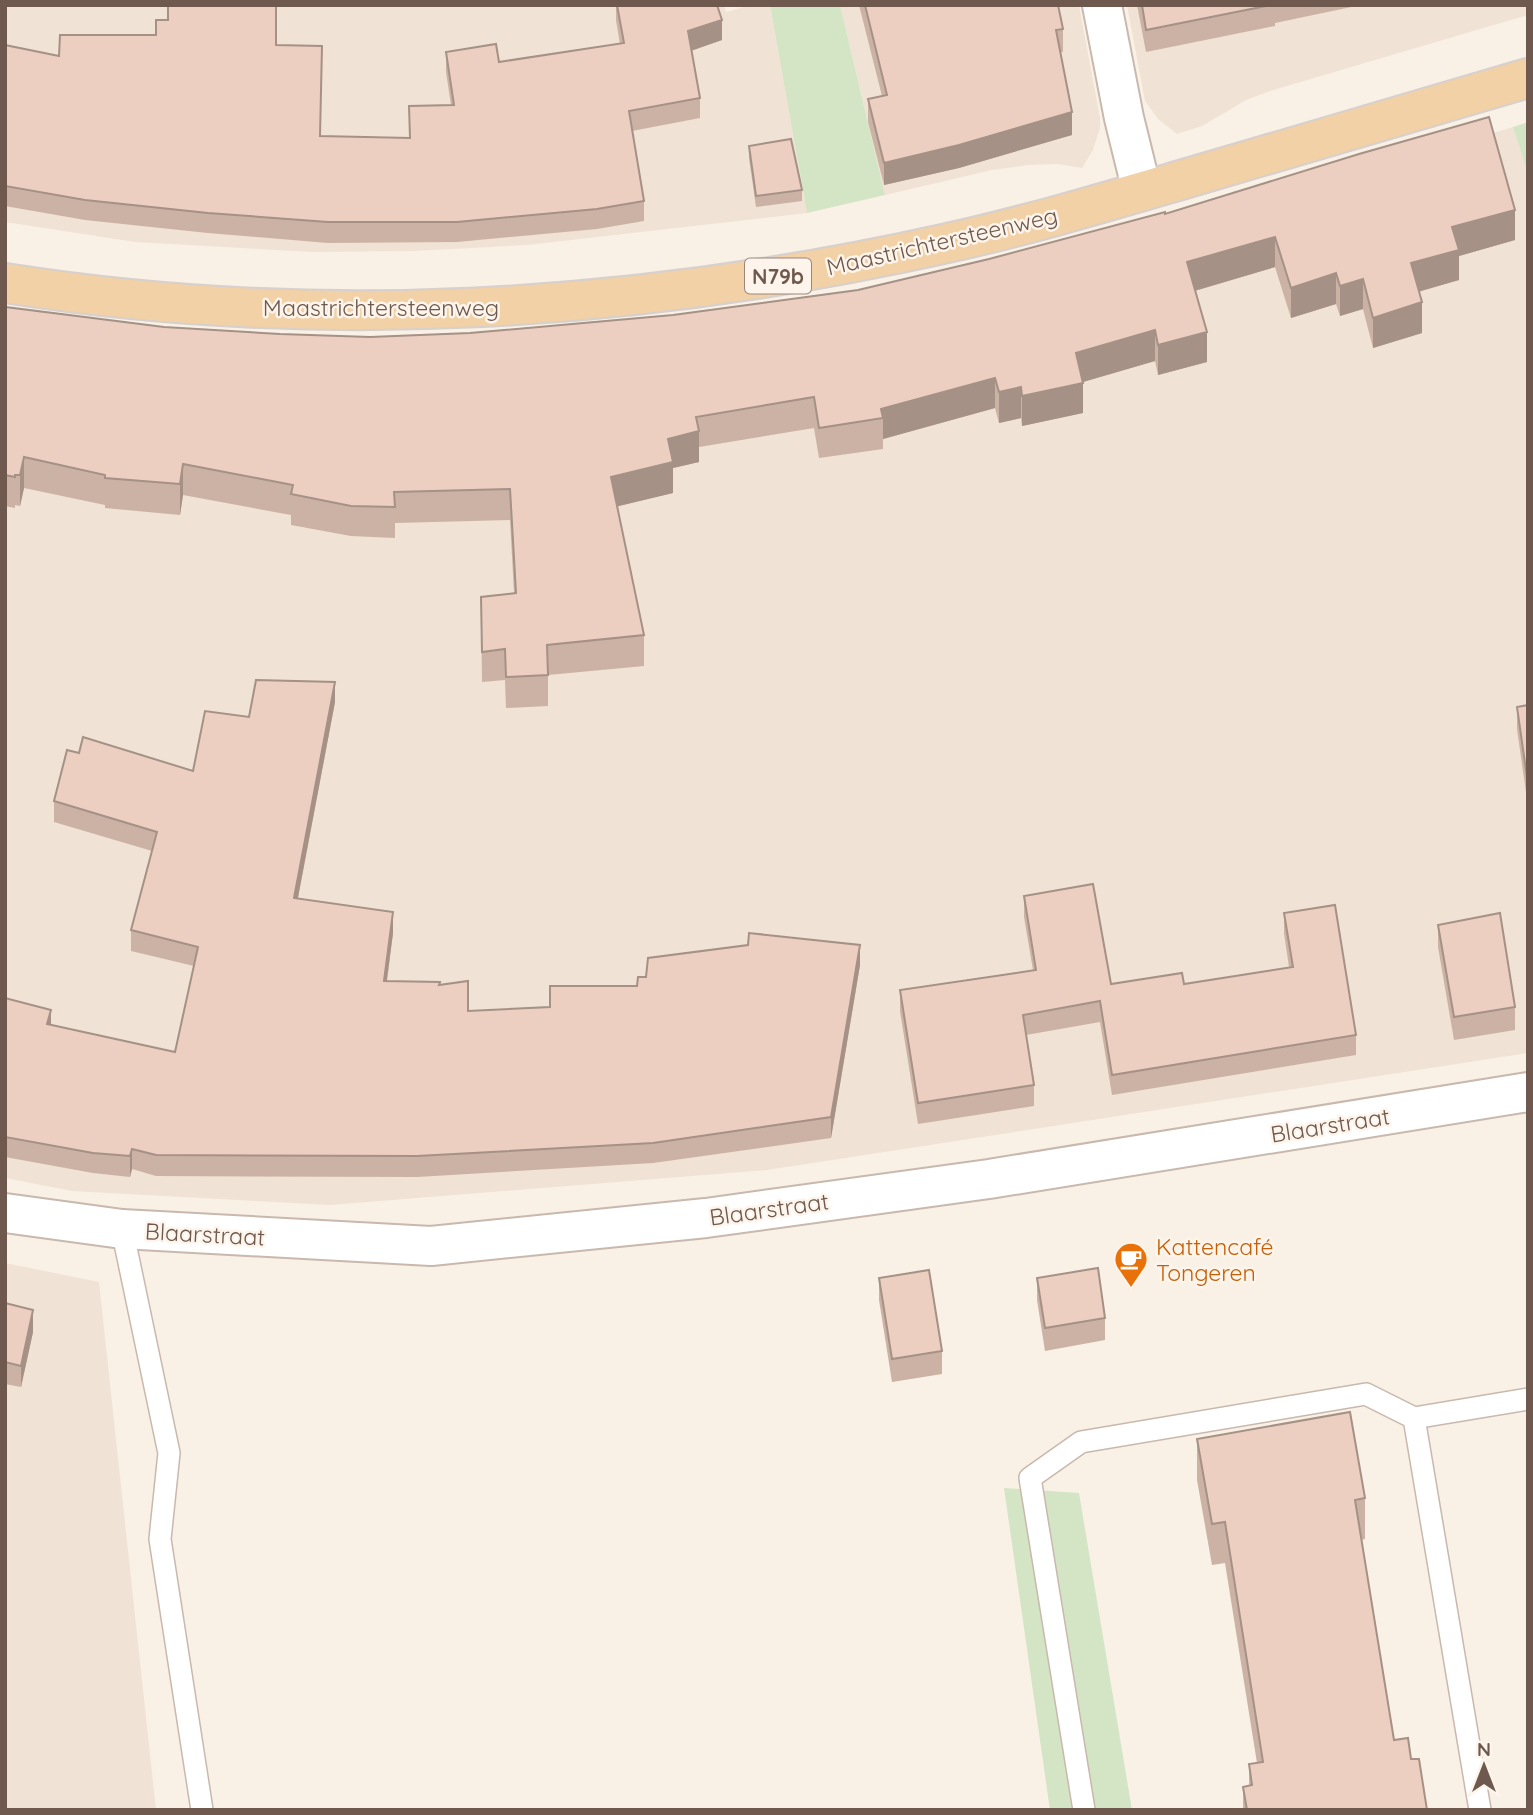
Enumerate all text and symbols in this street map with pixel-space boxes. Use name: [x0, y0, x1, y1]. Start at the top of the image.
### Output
street label: Maastrichtersteenweg: [824, 200, 1060, 282]
road number: N79b: [745, 258, 811, 294]
street label: Maastrichtersteenweg: [263, 293, 499, 322]
street label: Blaarstraat: [1268, 1101, 1392, 1149]
street label: Blaarstraat: [707, 1186, 831, 1232]
street label: Blaarstraat: [144, 1216, 266, 1252]
place label: Kattencafé Tongeren: [1156, 1232, 1274, 1287]
cafe icon: Kattencafé Tongeren: [1112, 1240, 1150, 1289]
north arrow: [1449, 1731, 1519, 1801]
text: N: [1477, 1737, 1491, 1761]

